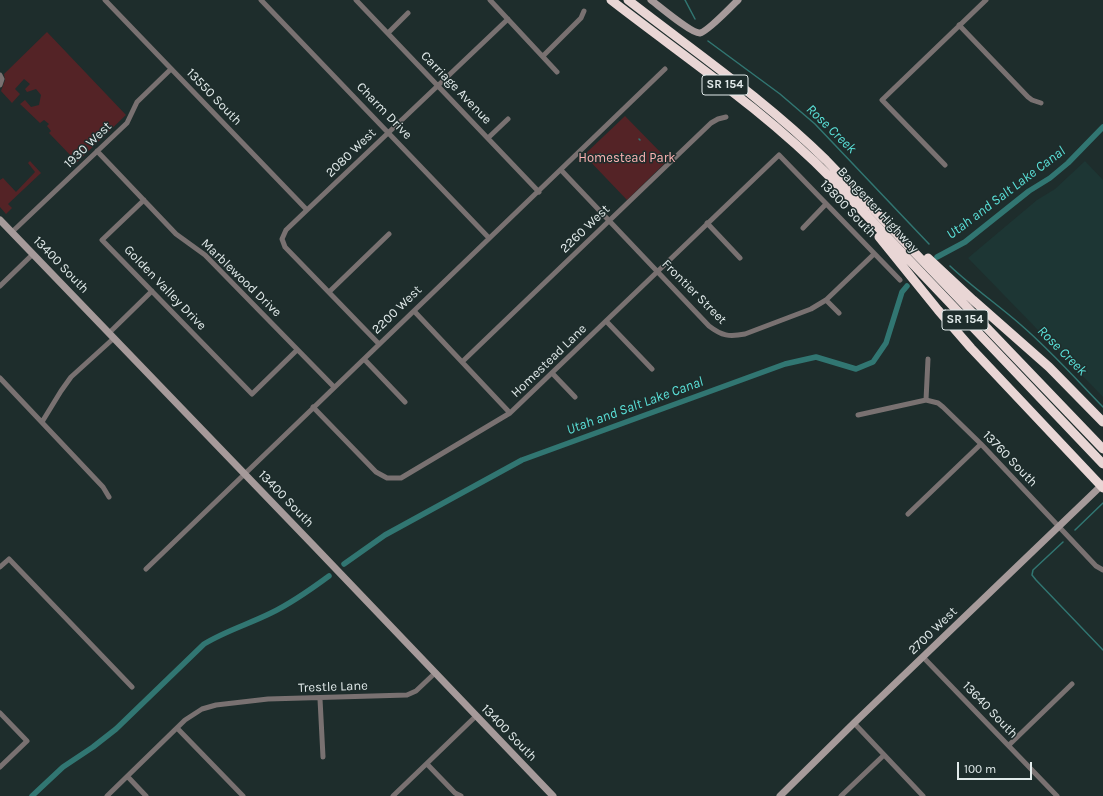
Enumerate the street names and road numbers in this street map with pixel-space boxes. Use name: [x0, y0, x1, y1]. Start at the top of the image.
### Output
street label: Carriage Avenue: [417, 48, 495, 128]
street label: 13550 South: [183, 65, 245, 129]
road number: SR 154: [702, 75, 748, 95]
street label: Charm Drive: [353, 79, 415, 143]
street label: 1930 West: [61, 119, 115, 171]
street label: 2080 West: [323, 125, 379, 181]
street label: Bangerter Highway: [834, 164, 922, 256]
street label: 13800 South: [817, 177, 879, 241]
street label: 2260 West: [557, 202, 613, 256]
street label: 13400 South: [30, 233, 92, 297]
street label: Marblewood Drive: [198, 236, 284, 320]
street label: Golden Valley Drive: [121, 242, 209, 334]
street label: Frontier Street: [658, 256, 730, 328]
street label: 2200 West: [369, 282, 425, 338]
road number: SR 154: [942, 310, 988, 330]
street label: Homestead Lane: [508, 321, 590, 401]
street label: 13760 South: [979, 428, 1041, 490]
street label: 13400 South: [255, 467, 317, 531]
street label: 2700 West: [905, 604, 961, 658]
street label: Trestle Lane: [298, 678, 368, 696]
street label: 13640 South: [959, 678, 1021, 742]
street label: 13400 South: [478, 701, 540, 765]

